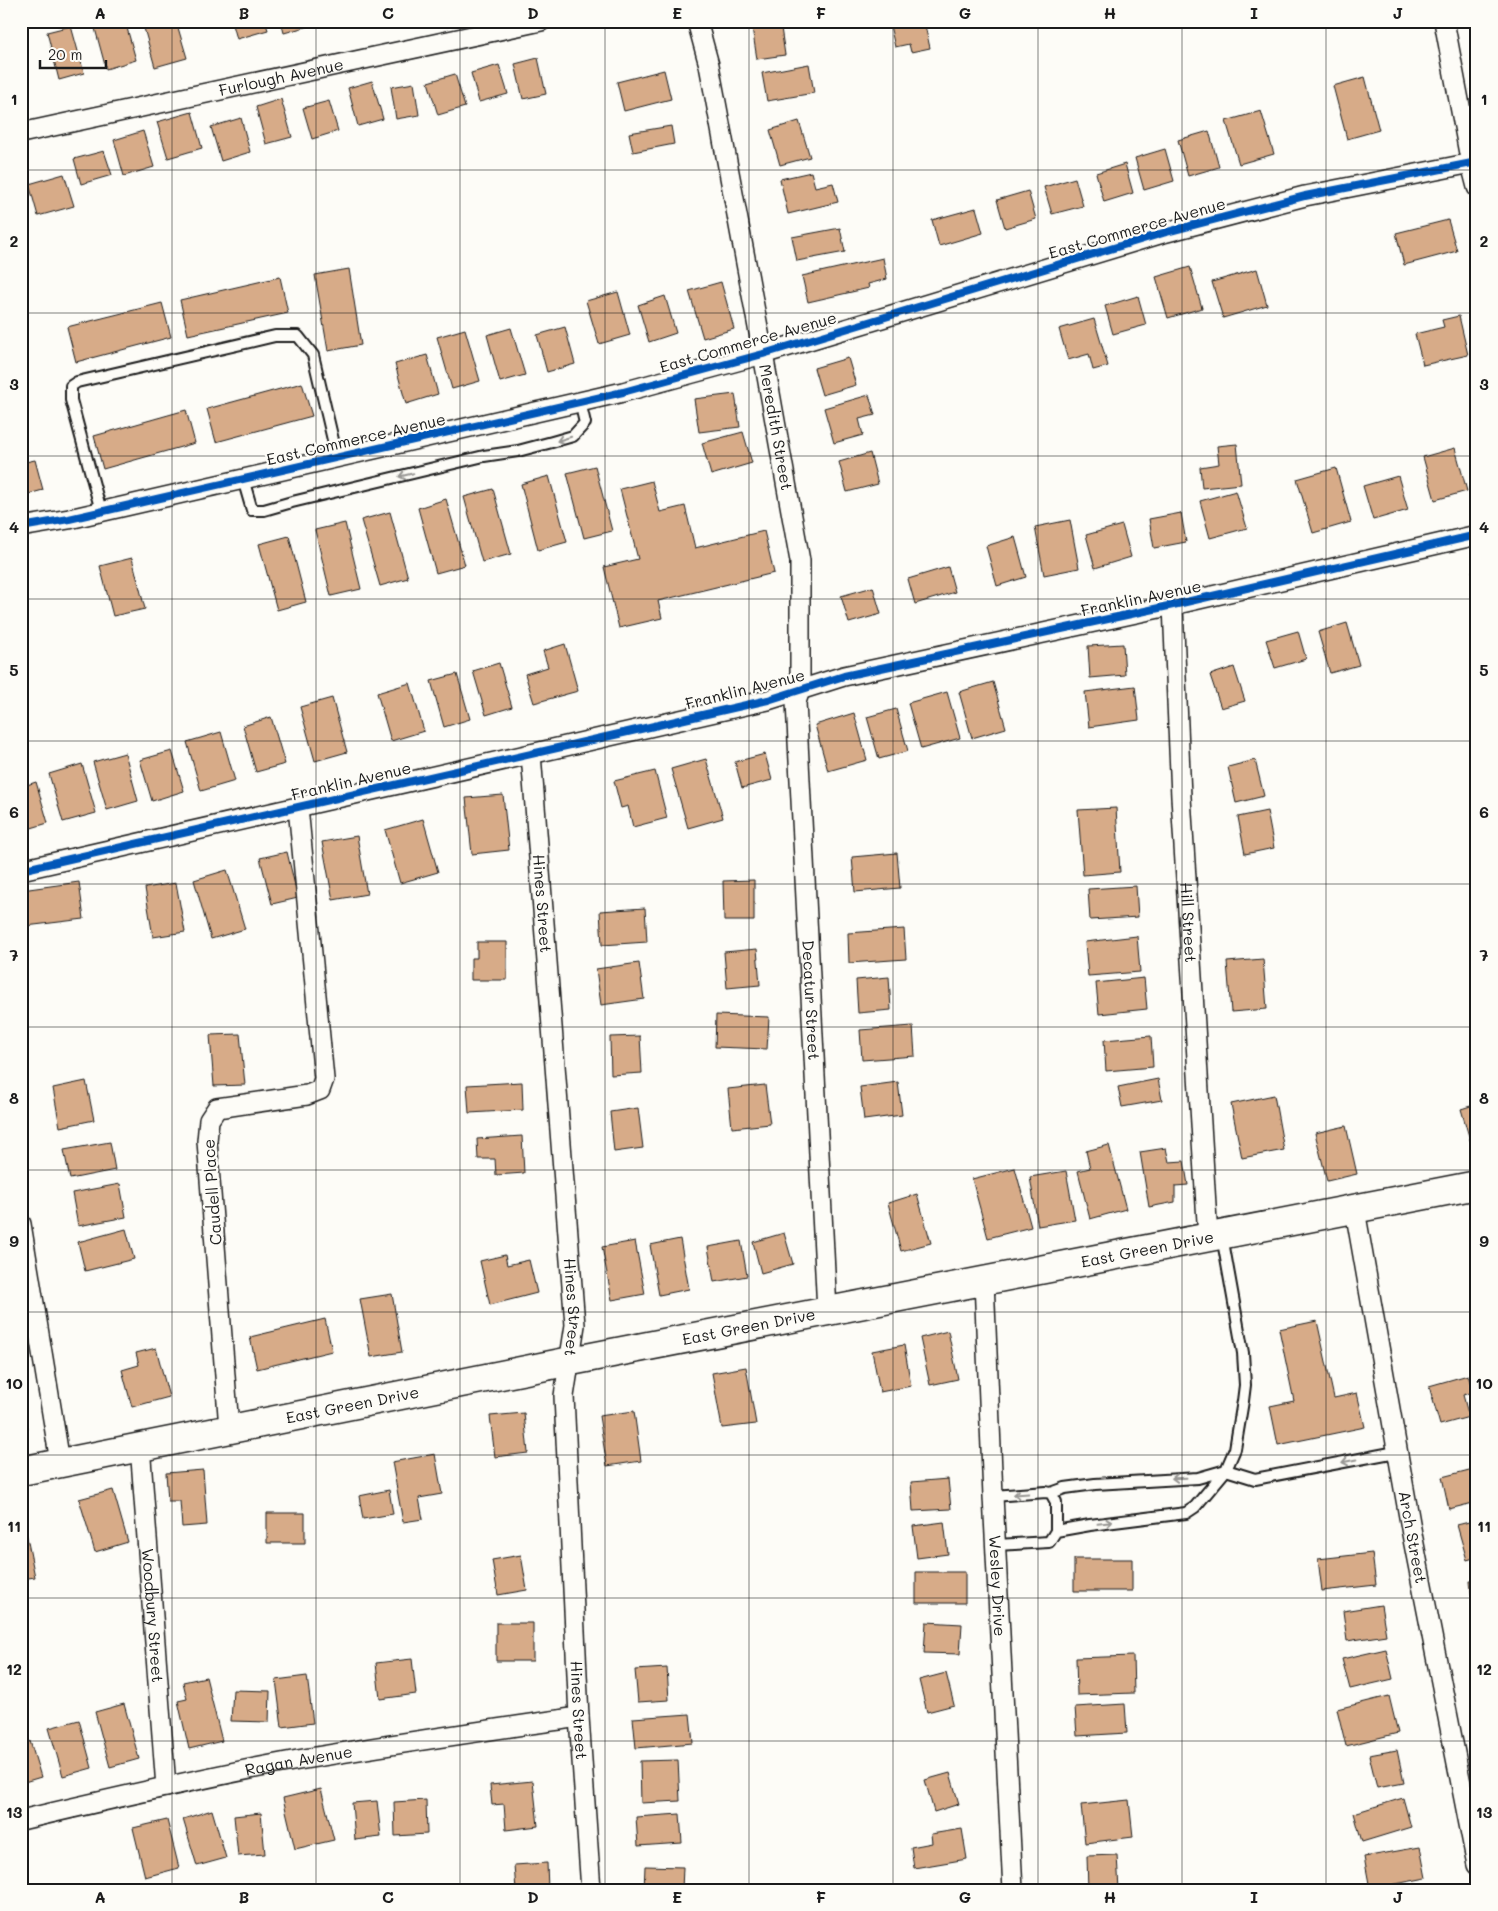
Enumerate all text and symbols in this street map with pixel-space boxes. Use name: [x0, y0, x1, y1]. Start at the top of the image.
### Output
text: A: [94, 2, 106, 23]
text: B: [239, 2, 249, 23]
text: C: [382, 2, 394, 23]
text: D: [527, 2, 539, 23]
text: E: [672, 2, 682, 23]
text: F: [816, 2, 826, 23]
text: G: [959, 2, 971, 23]
text: H: [1104, 2, 1116, 23]
text: I: [1250, 2, 1258, 23]
text: J: [1393, 2, 1403, 23]
scale bar: [40, 38, 106, 70]
text: 20 m: [48, 44, 82, 64]
street label: Furlough Avenue: [217, 53, 345, 100]
text: 1: [10, 88, 18, 109]
text: 1: [1480, 88, 1488, 109]
street label: East Commerce Avenue: [1046, 192, 1228, 263]
text: 2: [10, 230, 19, 251]
text: 2: [1480, 230, 1489, 251]
street label: East Commerce Avenue: [657, 306, 839, 377]
street label: Meredith Street: [755, 362, 798, 492]
text: 3: [9, 373, 19, 394]
text: 3: [1479, 373, 1489, 394]
street label: East Commerce Avenue: [264, 408, 448, 469]
one-way arrow: [556, 434, 572, 444]
one-way arrow: [398, 471, 414, 480]
text: 4: [9, 516, 19, 537]
text: 4: [1479, 516, 1489, 537]
street label: Franklin Avenue: [1079, 574, 1203, 621]
text: 5: [9, 659, 19, 680]
text: 5: [1479, 659, 1489, 680]
street label: Franklin Avenue: [683, 664, 807, 714]
street label: Franklin Avenue: [289, 756, 413, 805]
text: 6: [9, 801, 19, 822]
text: 6: [1479, 801, 1489, 822]
street label: Hines Street: [529, 853, 557, 954]
street label: Hill Street: [1176, 882, 1202, 963]
street label: Decatur Street: [798, 939, 825, 1061]
text: 7: [10, 944, 19, 965]
text: 7: [1480, 944, 1489, 965]
text: 8: [9, 1087, 19, 1108]
text: 8: [1479, 1087, 1489, 1108]
street label: Caudell Place: [197, 1138, 226, 1246]
street label: East Green Drive: [1079, 1225, 1216, 1272]
text: 9: [9, 1230, 19, 1251]
text: 9: [1479, 1230, 1489, 1251]
street label: Hines Street: [560, 1257, 586, 1358]
street label: East Green Drive: [680, 1303, 817, 1349]
text: 10: [5, 1372, 23, 1393]
text: 10: [1475, 1372, 1493, 1393]
street label: East Green Drive: [284, 1381, 421, 1428]
one-way arrow: [1341, 1457, 1357, 1466]
one-way arrow: [1171, 1474, 1187, 1483]
one-way arrow: [1014, 1489, 1030, 1498]
street label: Arch Street: [1395, 1489, 1432, 1585]
text: 11: [7, 1515, 21, 1536]
text: 11: [1477, 1515, 1491, 1536]
one-way arrow: [1096, 1518, 1112, 1528]
street label: Wesley Drive: [985, 1534, 1011, 1637]
street label: Woodbury Street: [138, 1548, 169, 1683]
text: 12: [6, 1658, 22, 1679]
text: 12: [1476, 1658, 1492, 1679]
street label: Hines Street: [566, 1660, 593, 1760]
street label: Ragan Avenue: [243, 1740, 354, 1780]
text: 13: [6, 1801, 23, 1822]
text: 13: [1476, 1801, 1493, 1822]
text: A: [94, 1886, 106, 1907]
text: B: [239, 1886, 249, 1907]
text: C: [382, 1886, 394, 1907]
text: D: [527, 1886, 539, 1907]
text: E: [672, 1886, 682, 1907]
text: F: [816, 1886, 826, 1907]
text: G: [959, 1886, 971, 1907]
text: H: [1104, 1886, 1116, 1907]
text: I: [1250, 1886, 1258, 1907]
text: J: [1393, 1886, 1403, 1907]

